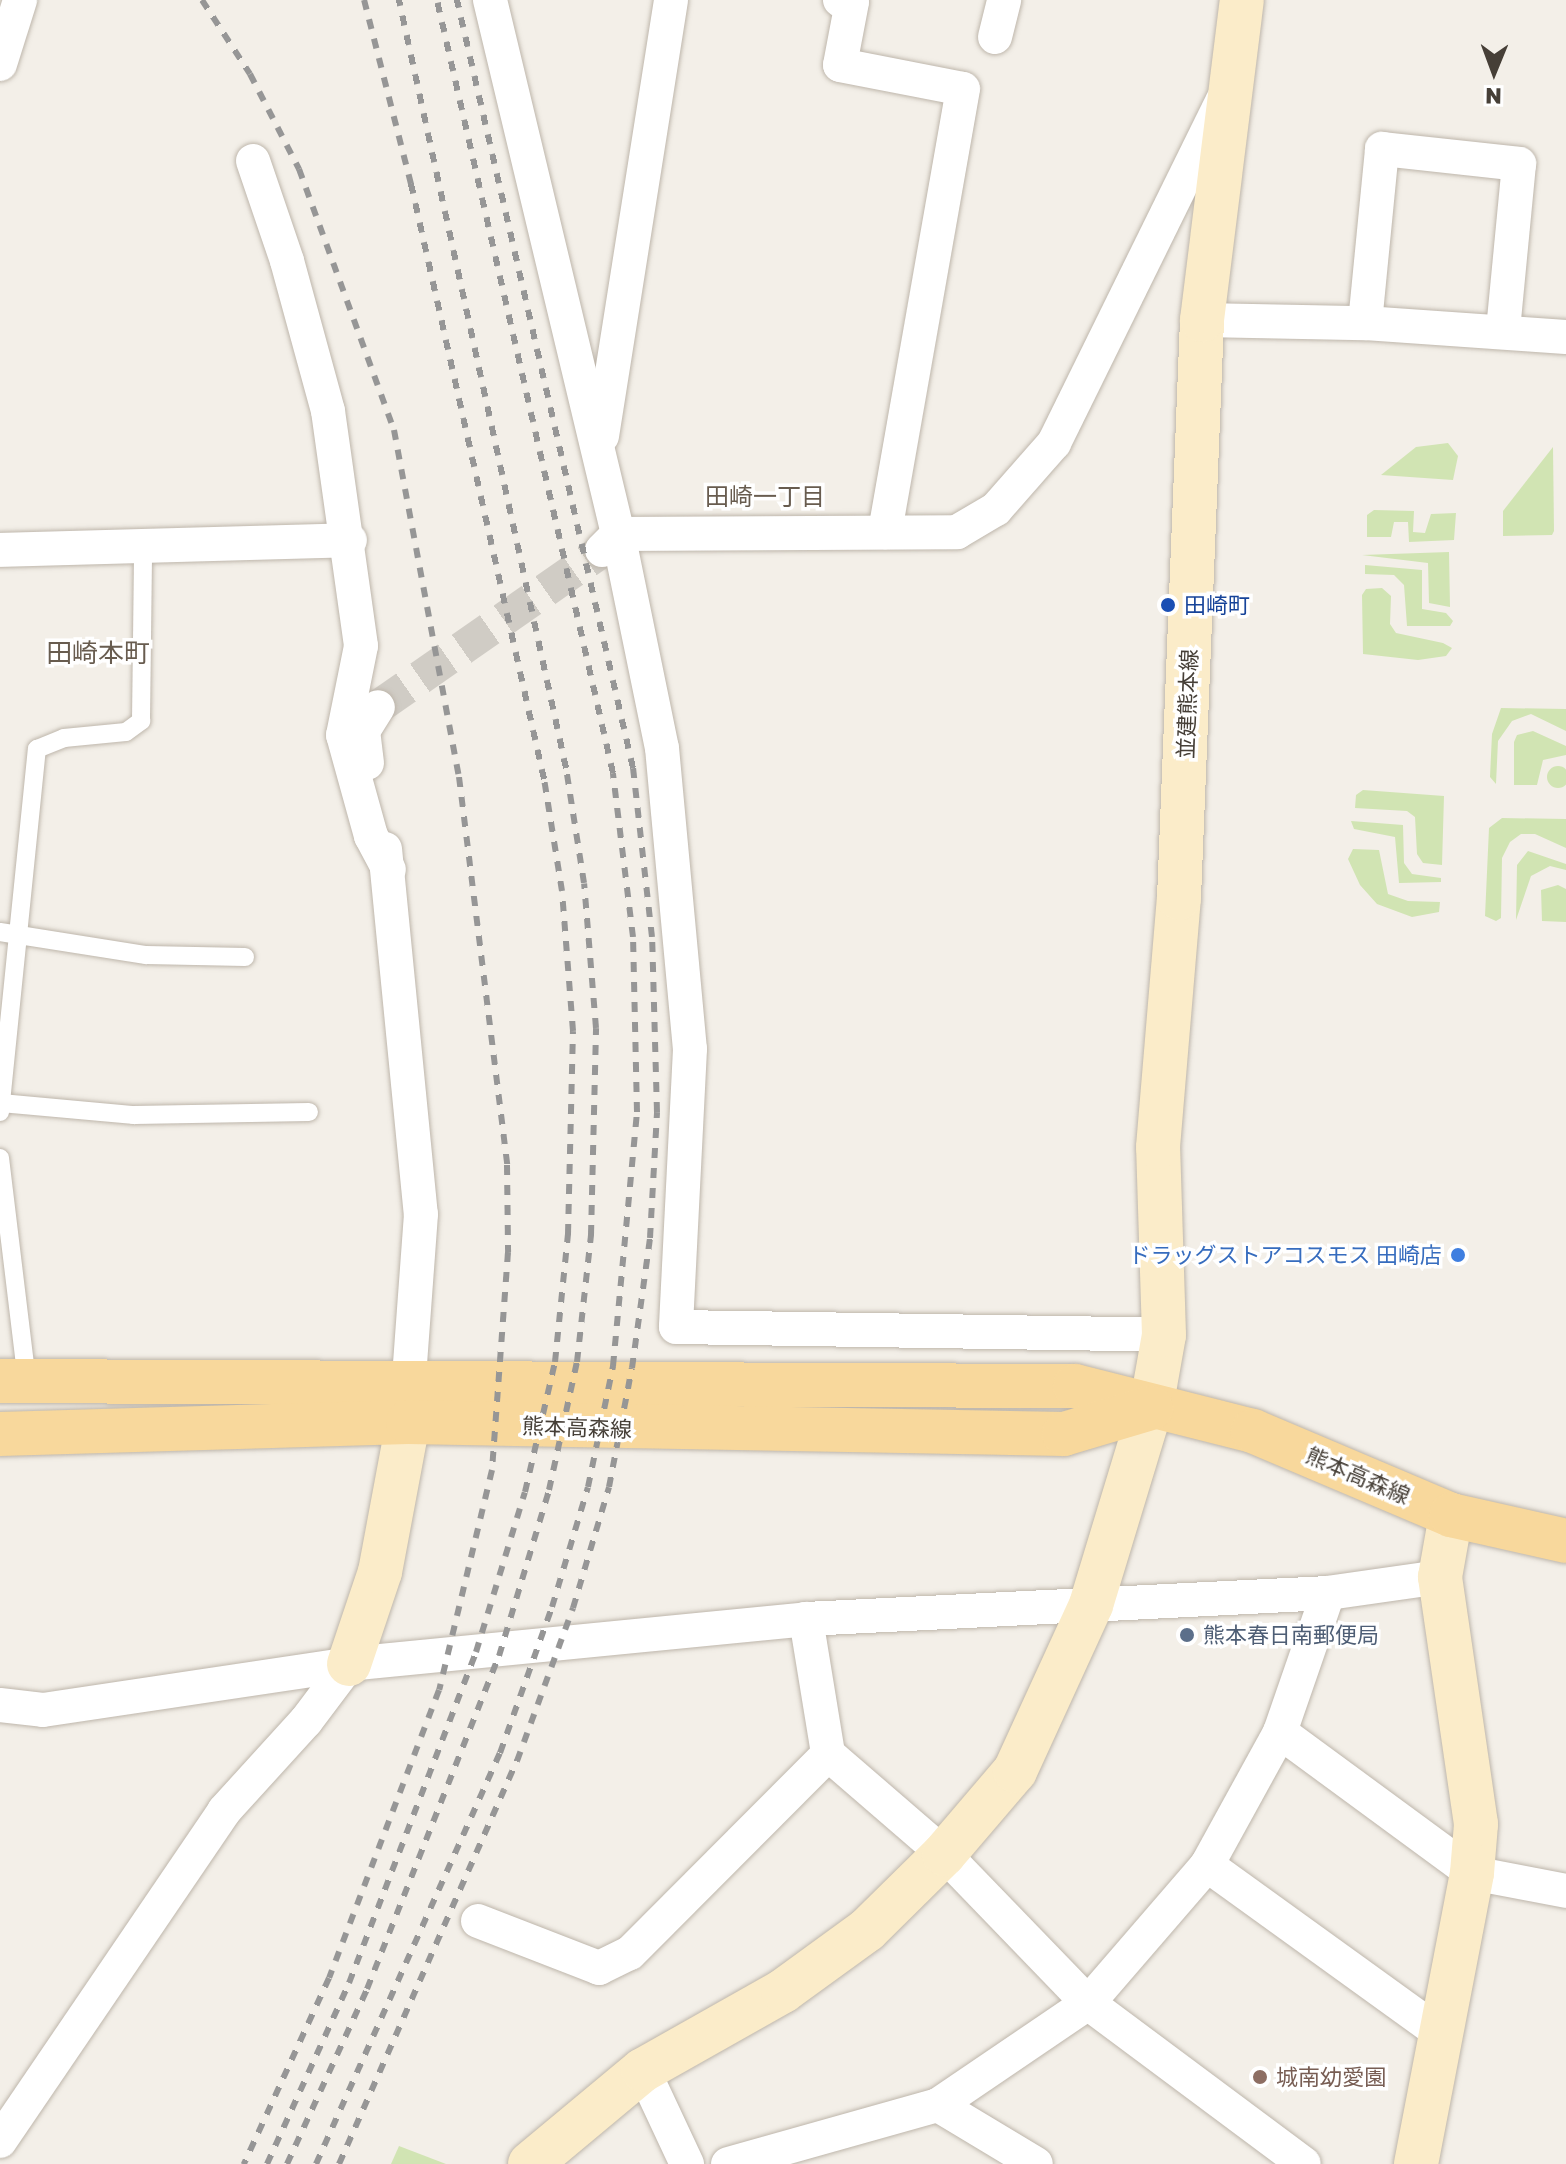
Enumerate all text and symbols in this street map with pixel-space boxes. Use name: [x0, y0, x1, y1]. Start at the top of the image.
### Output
north arrow: [1454, 32, 1534, 112]
text: N: [1485, 83, 1502, 110]
district label: 田崎一丁目: [705, 482, 825, 510]
place label: 田崎町: [1184, 592, 1250, 618]
marker: 田崎町: [1159, 596, 1177, 614]
district label: 田崎本町: [46, 637, 150, 669]
street label: 並建熊本線: [1172, 649, 1202, 759]
place label: ドラッグストアコスモス 田崎店: [1129, 1242, 1442, 1268]
marker: ドラッグストアコスモス 田崎店: [1449, 1246, 1467, 1264]
street label: 熊本高森線: [522, 1412, 632, 1442]
street label: 熊本高森線: [1302, 1441, 1414, 1509]
place label: 熊本春日南郵便局: [1203, 1622, 1379, 1648]
marker: 熊本春日南郵便局: [1178, 1626, 1196, 1644]
place label: 城南幼愛園: [1276, 2064, 1386, 2090]
marker: 城南幼愛園: [1251, 2068, 1269, 2086]

